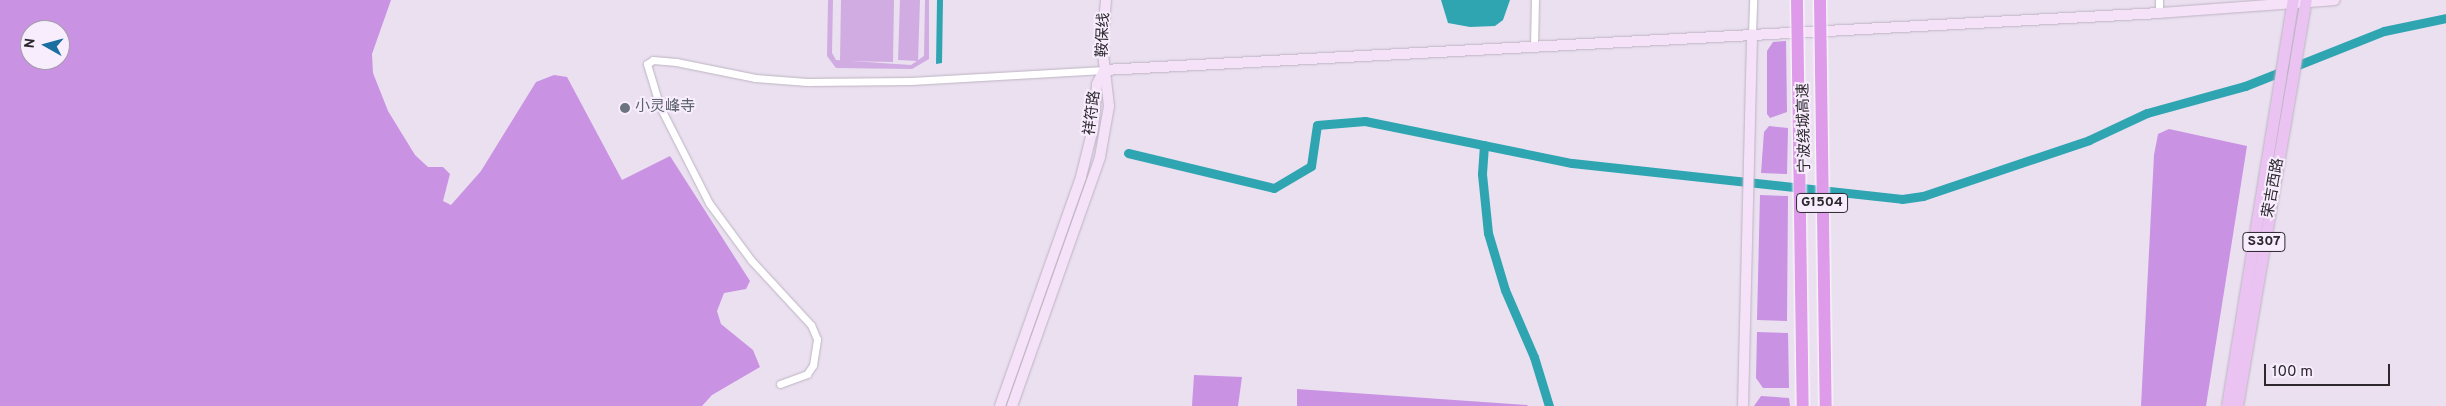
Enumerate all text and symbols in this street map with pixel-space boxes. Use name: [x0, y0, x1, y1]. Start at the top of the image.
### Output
street label: 鞍保线: [1094, 12, 1114, 58]
north arrow: [20, 20, 70, 70]
text: N: [22, 37, 40, 49]
street label: 宁波绕城高速: [1795, 83, 1815, 173]
street label: 祥符路: [1081, 90, 1105, 136]
place label: 小灵峰寺: [635, 99, 695, 117]
marker: 小灵峰寺: [619, 102, 631, 114]
street label: 荣吉西路: [2260, 157, 2288, 219]
road number: G1504: [1796, 192, 1848, 214]
road number: S307: [2242, 230, 2286, 253]
scale bar: [2266, 354, 2392, 386]
text: 100 m: [2272, 363, 2313, 382]

